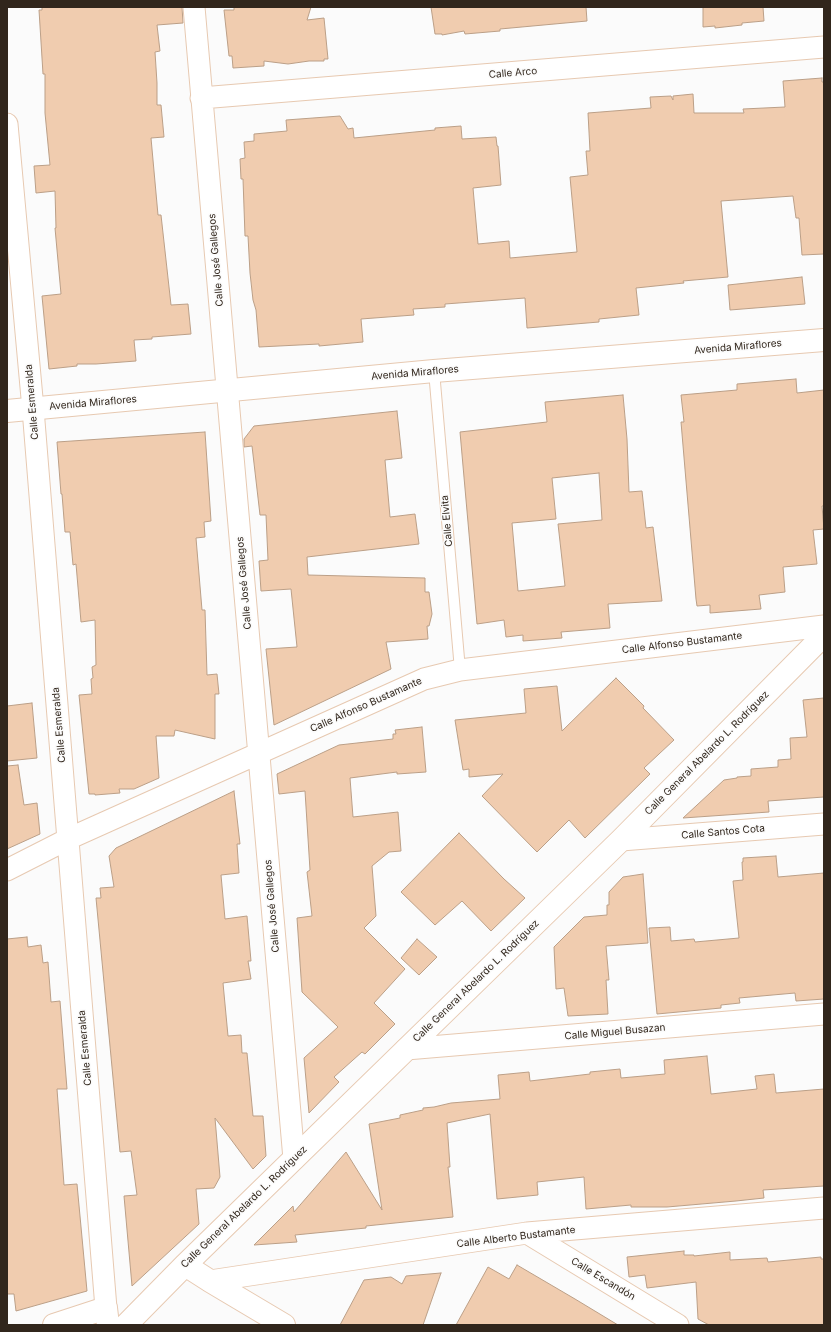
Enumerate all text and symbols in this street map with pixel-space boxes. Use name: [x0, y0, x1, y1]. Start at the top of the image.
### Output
street label: Calle Arco: [488, 65, 538, 81]
street label: Calle José Gallegos: [206, 213, 226, 307]
street label: Avenida Miraflores: [694, 337, 782, 357]
street label: Avenida Miraflores: [371, 363, 459, 383]
street label: Calle Esmeralda: [23, 364, 41, 440]
street label: Avenida Miraflores: [49, 393, 137, 413]
street label: Calle Elvita: [439, 495, 455, 547]
street label: Calle José Gallegos: [234, 536, 254, 630]
street label: Calle Alfonso Bustamante: [621, 630, 743, 656]
street label: Calle Alfonso Bustamante: [308, 675, 424, 735]
street label: Calle Esmeralda: [50, 687, 68, 763]
street label: Calle General Abelardo L. Rodríguez: [642, 688, 772, 818]
street label: Calle Santos Cota: [681, 822, 765, 842]
street label: Calle José Gallegos: [262, 859, 282, 953]
street label: Calle General Abelardo L. Rodríguez: [410, 917, 542, 1045]
street label: Calle Esmeralda: [76, 1010, 94, 1086]
street label: Calle Miguel Busazan: [564, 1022, 666, 1042]
street label: Calle General Abelardo L. Rodríguez: [178, 1143, 310, 1271]
street label: Calle Alberto Bustamante: [456, 1224, 576, 1250]
street label: Calle Escandón: [569, 1255, 637, 1303]

